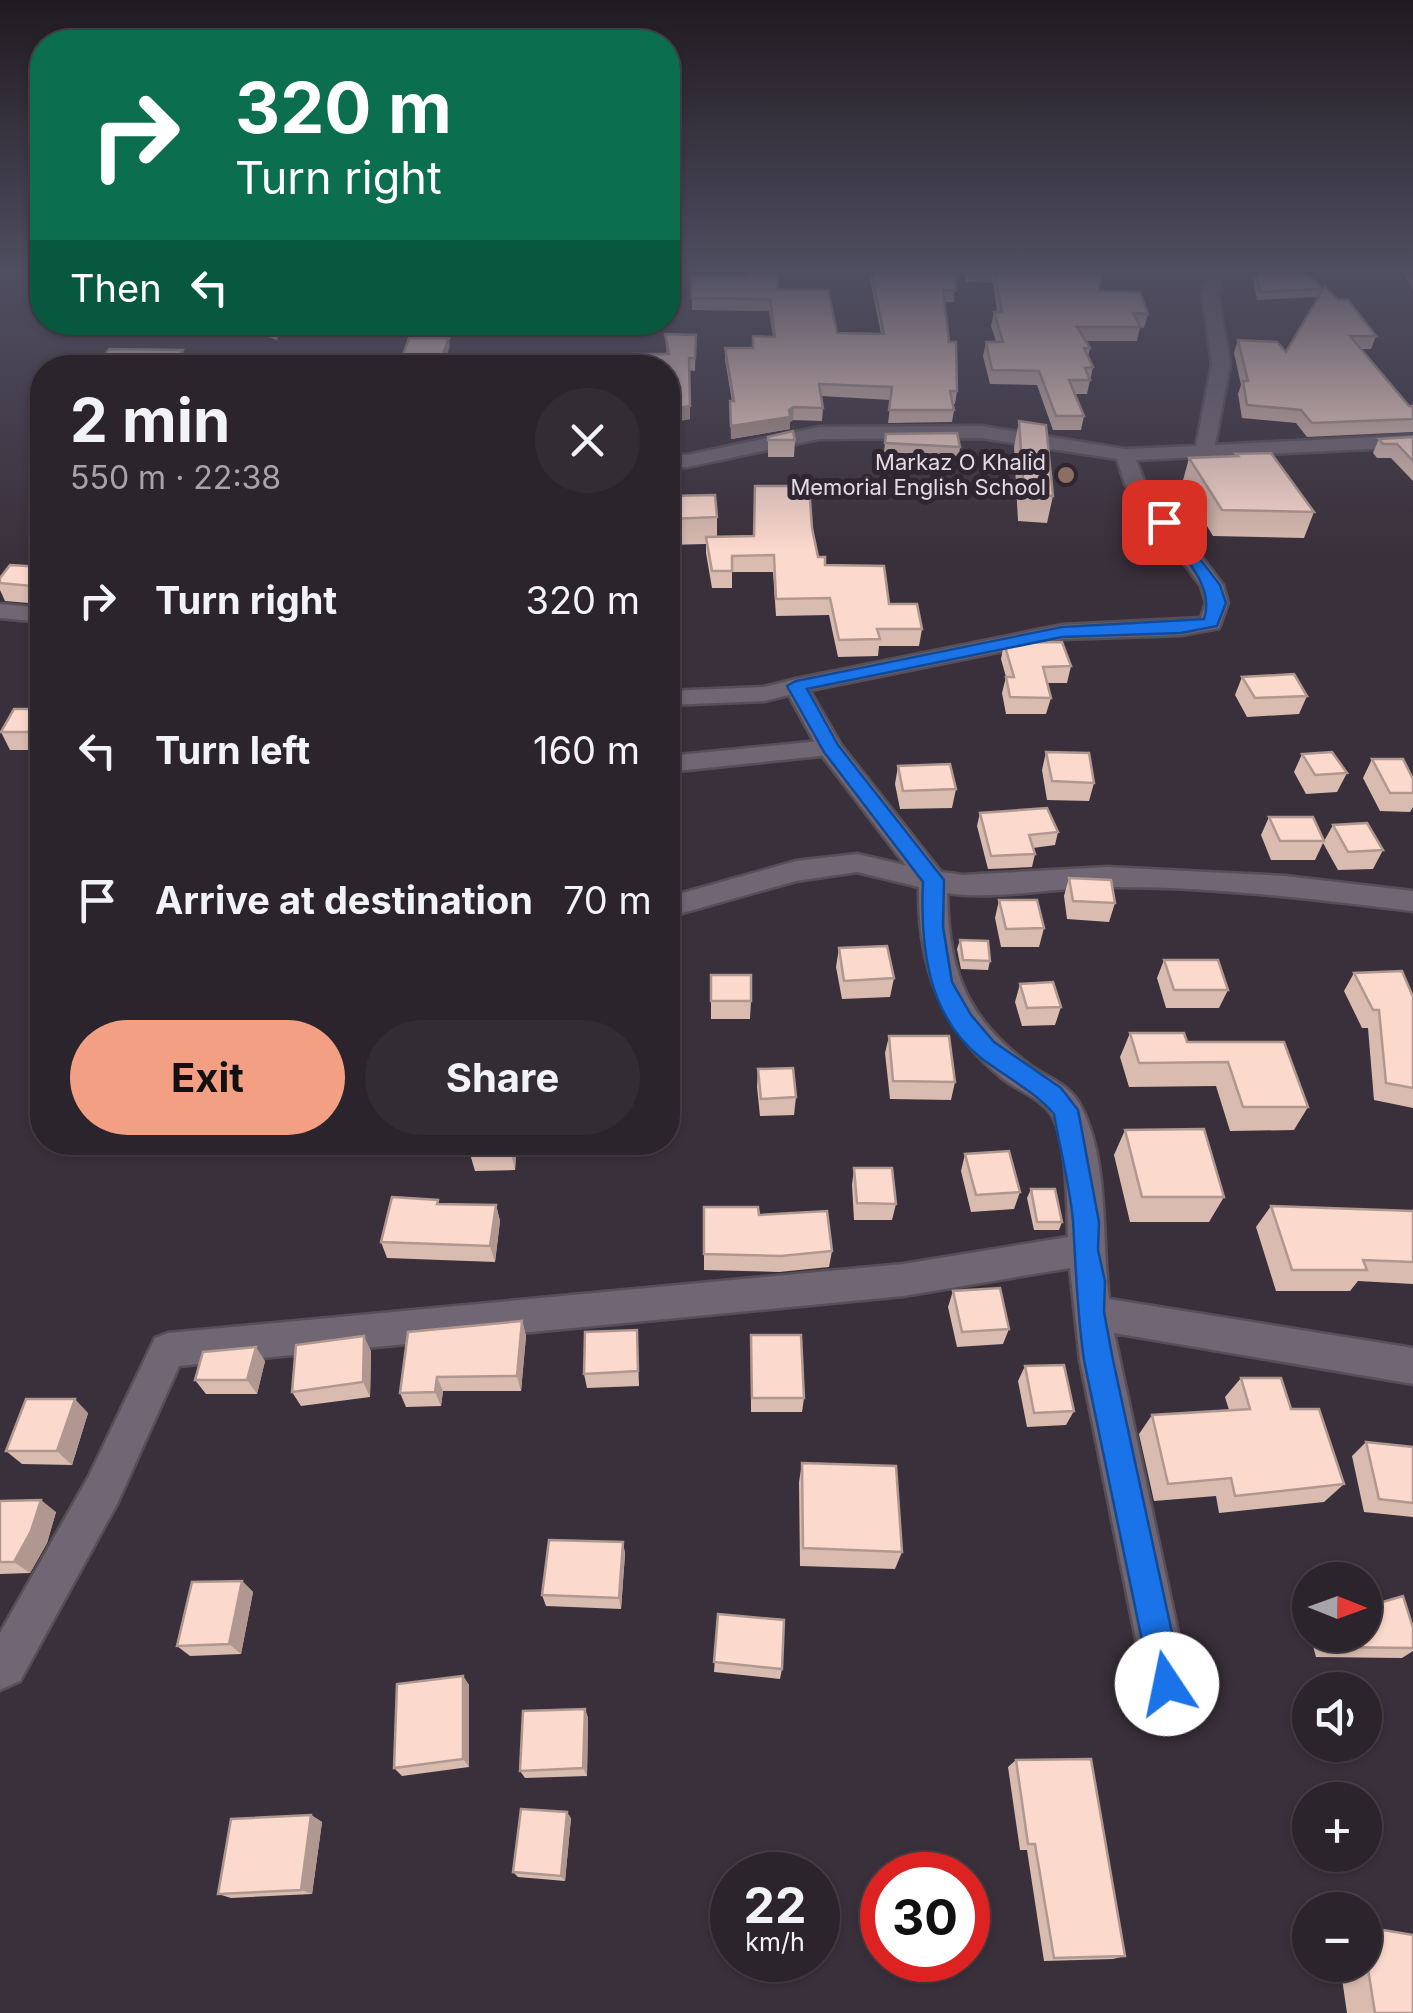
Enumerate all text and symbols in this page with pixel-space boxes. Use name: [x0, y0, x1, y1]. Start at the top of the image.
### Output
text: 320 m: [235, 65, 452, 150]
icon: right: [70, 70, 200, 200]
text: Turn right: [235, 150, 442, 205]
icon: left: [182, 260, 237, 315]
text: Then: [70, 265, 162, 311]
text: 2 min: [70, 384, 230, 456]
button: close: [535, 388, 640, 493]
place label: Markaz O Khalid Memorial English School: [790, 449, 1046, 500]
text: 550 m · 22:38: [70, 458, 281, 497]
marker: Markaz O Khalid Memorial English School: [1055, 464, 1077, 486]
pin: [1122, 480, 1207, 565]
icon: arrive: [1137, 495, 1192, 550]
icon: right: [70, 573, 125, 628]
text: Turn right: [155, 577, 337, 623]
text: 320 m: [525, 577, 640, 623]
icon: left: [70, 723, 125, 778]
text: Turn left: [155, 727, 310, 773]
text: 160 m: [533, 727, 640, 773]
icon: arrive: [70, 873, 125, 928]
text: Arrive at destination: [155, 877, 533, 923]
text: 70 m: [563, 877, 652, 923]
button: Exit: [70, 1020, 345, 1135]
button: Share: [365, 1020, 640, 1135]
north arrow: [1292, 1562, 1382, 1652]
map controls: [1292, 1562, 1382, 1982]
position arrow: [1115, 1632, 1219, 1736]
button: sound: [1292, 1672, 1382, 1762]
button: +: [1292, 1782, 1382, 1872]
speed limit sign: 30: [860, 1852, 990, 1982]
text: 22: [744, 1875, 807, 1935]
button: −: [1292, 1892, 1382, 1982]
text: km/h: [745, 1927, 805, 1957]

